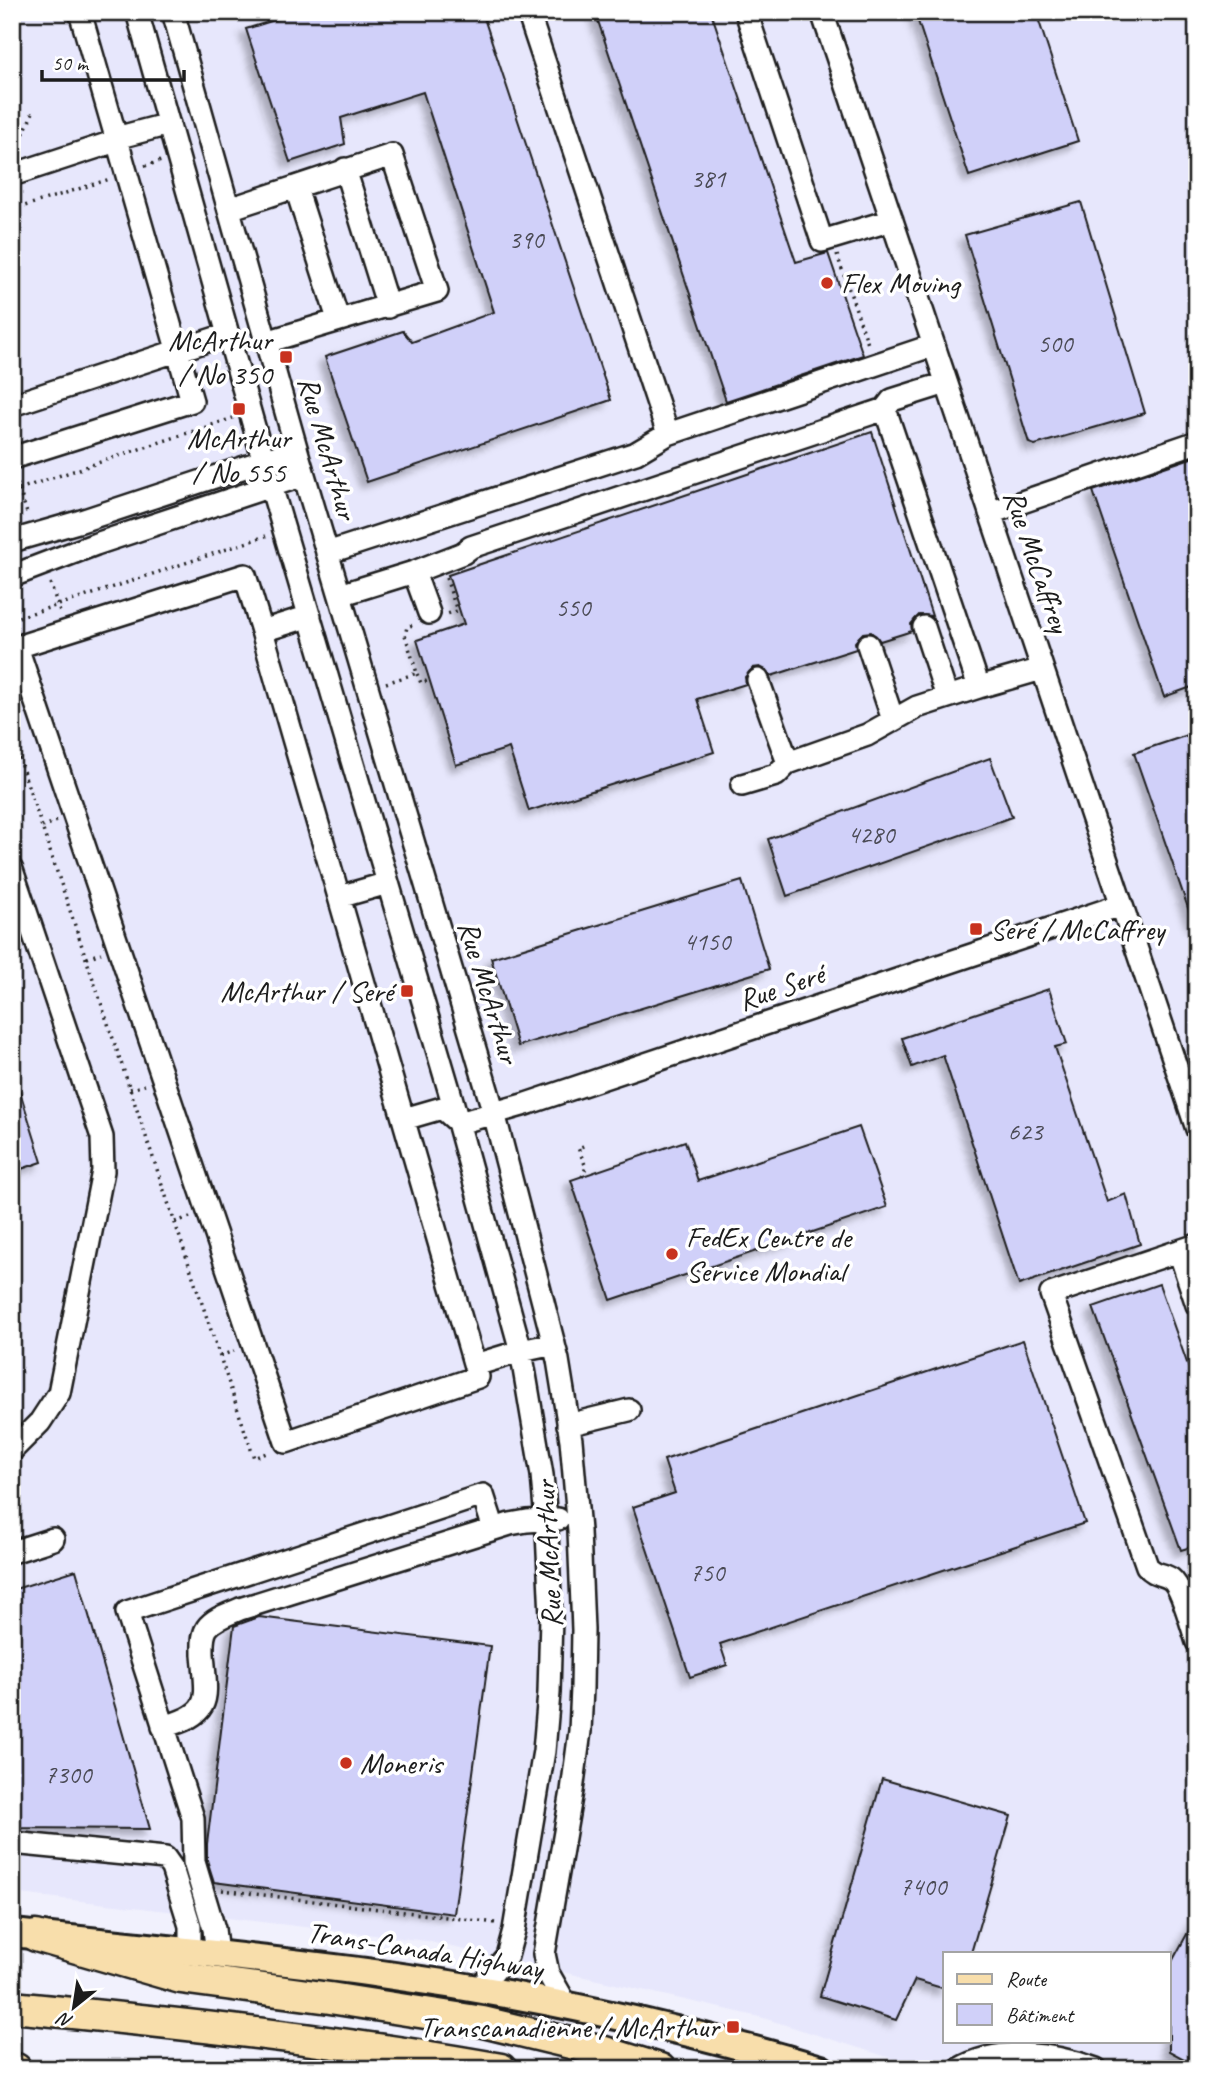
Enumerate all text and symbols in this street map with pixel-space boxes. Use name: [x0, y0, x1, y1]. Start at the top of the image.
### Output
scale bar: [42, 38, 184, 82]
text: 50 m: [52, 50, 90, 76]
house number: 381: [690, 162, 727, 195]
house number: 390: [508, 223, 546, 256]
place label: Flex Moving: [841, 264, 962, 302]
marker: Flex Moving: [819, 275, 835, 291]
place label: McArthur / No 350: [168, 321, 274, 393]
house number: 500: [1037, 327, 1075, 360]
marker: McArthur / No 350: [278, 349, 294, 365]
street label: Rue McArthur: [289, 372, 367, 526]
marker: McArthur / No 555: [231, 401, 247, 417]
place label: McArthur / No 555: [187, 419, 293, 491]
street label: Rue McCaffrey: [995, 485, 1080, 640]
house number: 550: [555, 591, 593, 624]
house number: 4280: [848, 818, 897, 851]
place label: Seré / McCaffrey: [990, 910, 1167, 948]
street label: Rue McArthur: [449, 916, 529, 1070]
marker: Seré / McCaffrey: [968, 921, 984, 937]
house number: 4150: [684, 925, 733, 958]
street label: Rue Seré: [733, 953, 833, 1019]
place label: McArthur / Seré: [220, 972, 397, 1010]
marker: McArthur / Seré: [399, 983, 415, 999]
house number: 623: [1007, 1115, 1045, 1148]
place label: FedEx Centre de Service Mondial: [686, 1218, 853, 1290]
marker: FedEx Centre de Service Mondial: [664, 1246, 680, 1262]
street label: Rue McArthur: [525, 1477, 571, 1628]
house number: 750: [689, 1556, 727, 1589]
place label: Moneris: [360, 1744, 445, 1782]
marker: Moneris: [338, 1755, 354, 1771]
house number: 7300: [45, 1758, 94, 1791]
house number: 7400: [900, 1870, 949, 1903]
street label: Trans-Canada Highway: [305, 1913, 548, 1988]
legend: [943, 1952, 1170, 2042]
text: Route: [1006, 1966, 1047, 1992]
north arrow: [38, 1972, 108, 2042]
text: Bâtiment: [1006, 2002, 1075, 2028]
text: N: [52, 2006, 77, 2034]
place label: Transcanadienne / McArthur: [420, 2008, 721, 2046]
marker: Transcanadienne / McArthur: [725, 2019, 741, 2035]

